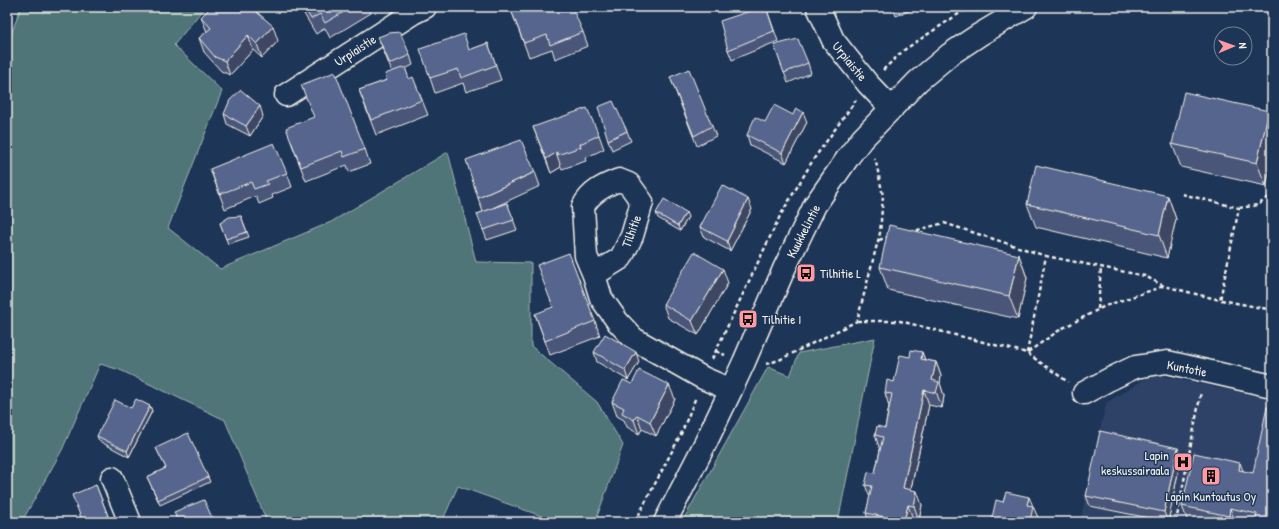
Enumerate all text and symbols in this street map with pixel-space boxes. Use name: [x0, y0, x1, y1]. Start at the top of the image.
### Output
north arrow: [1213, 26, 1253, 66]
street label: Urpiaistie: [331, 30, 379, 70]
street label: Urpiaistie: [828, 37, 872, 85]
text: N: [1236, 42, 1250, 49]
street label: Kuukkelintie: [782, 201, 824, 261]
street label: Tilhitie: [617, 212, 645, 250]
bus stop icon: Tilhitie L: [795, 262, 817, 284]
place label: Tilhitie L: [820, 264, 861, 282]
bus stop icon: Tilhitie I: [737, 308, 759, 330]
place label: Tilhitie I: [762, 310, 801, 328]
street label: Kuntotie: [1166, 355, 1208, 381]
place label: Lapin keskussairaala: [1101, 446, 1169, 479]
hospital icon: Lapin keskussairaala: [1172, 451, 1194, 473]
building icon: Lapin Kuntoutus Oy: [1200, 465, 1222, 487]
place label: Lapin Kuntoutus Oy: [1166, 487, 1257, 505]

